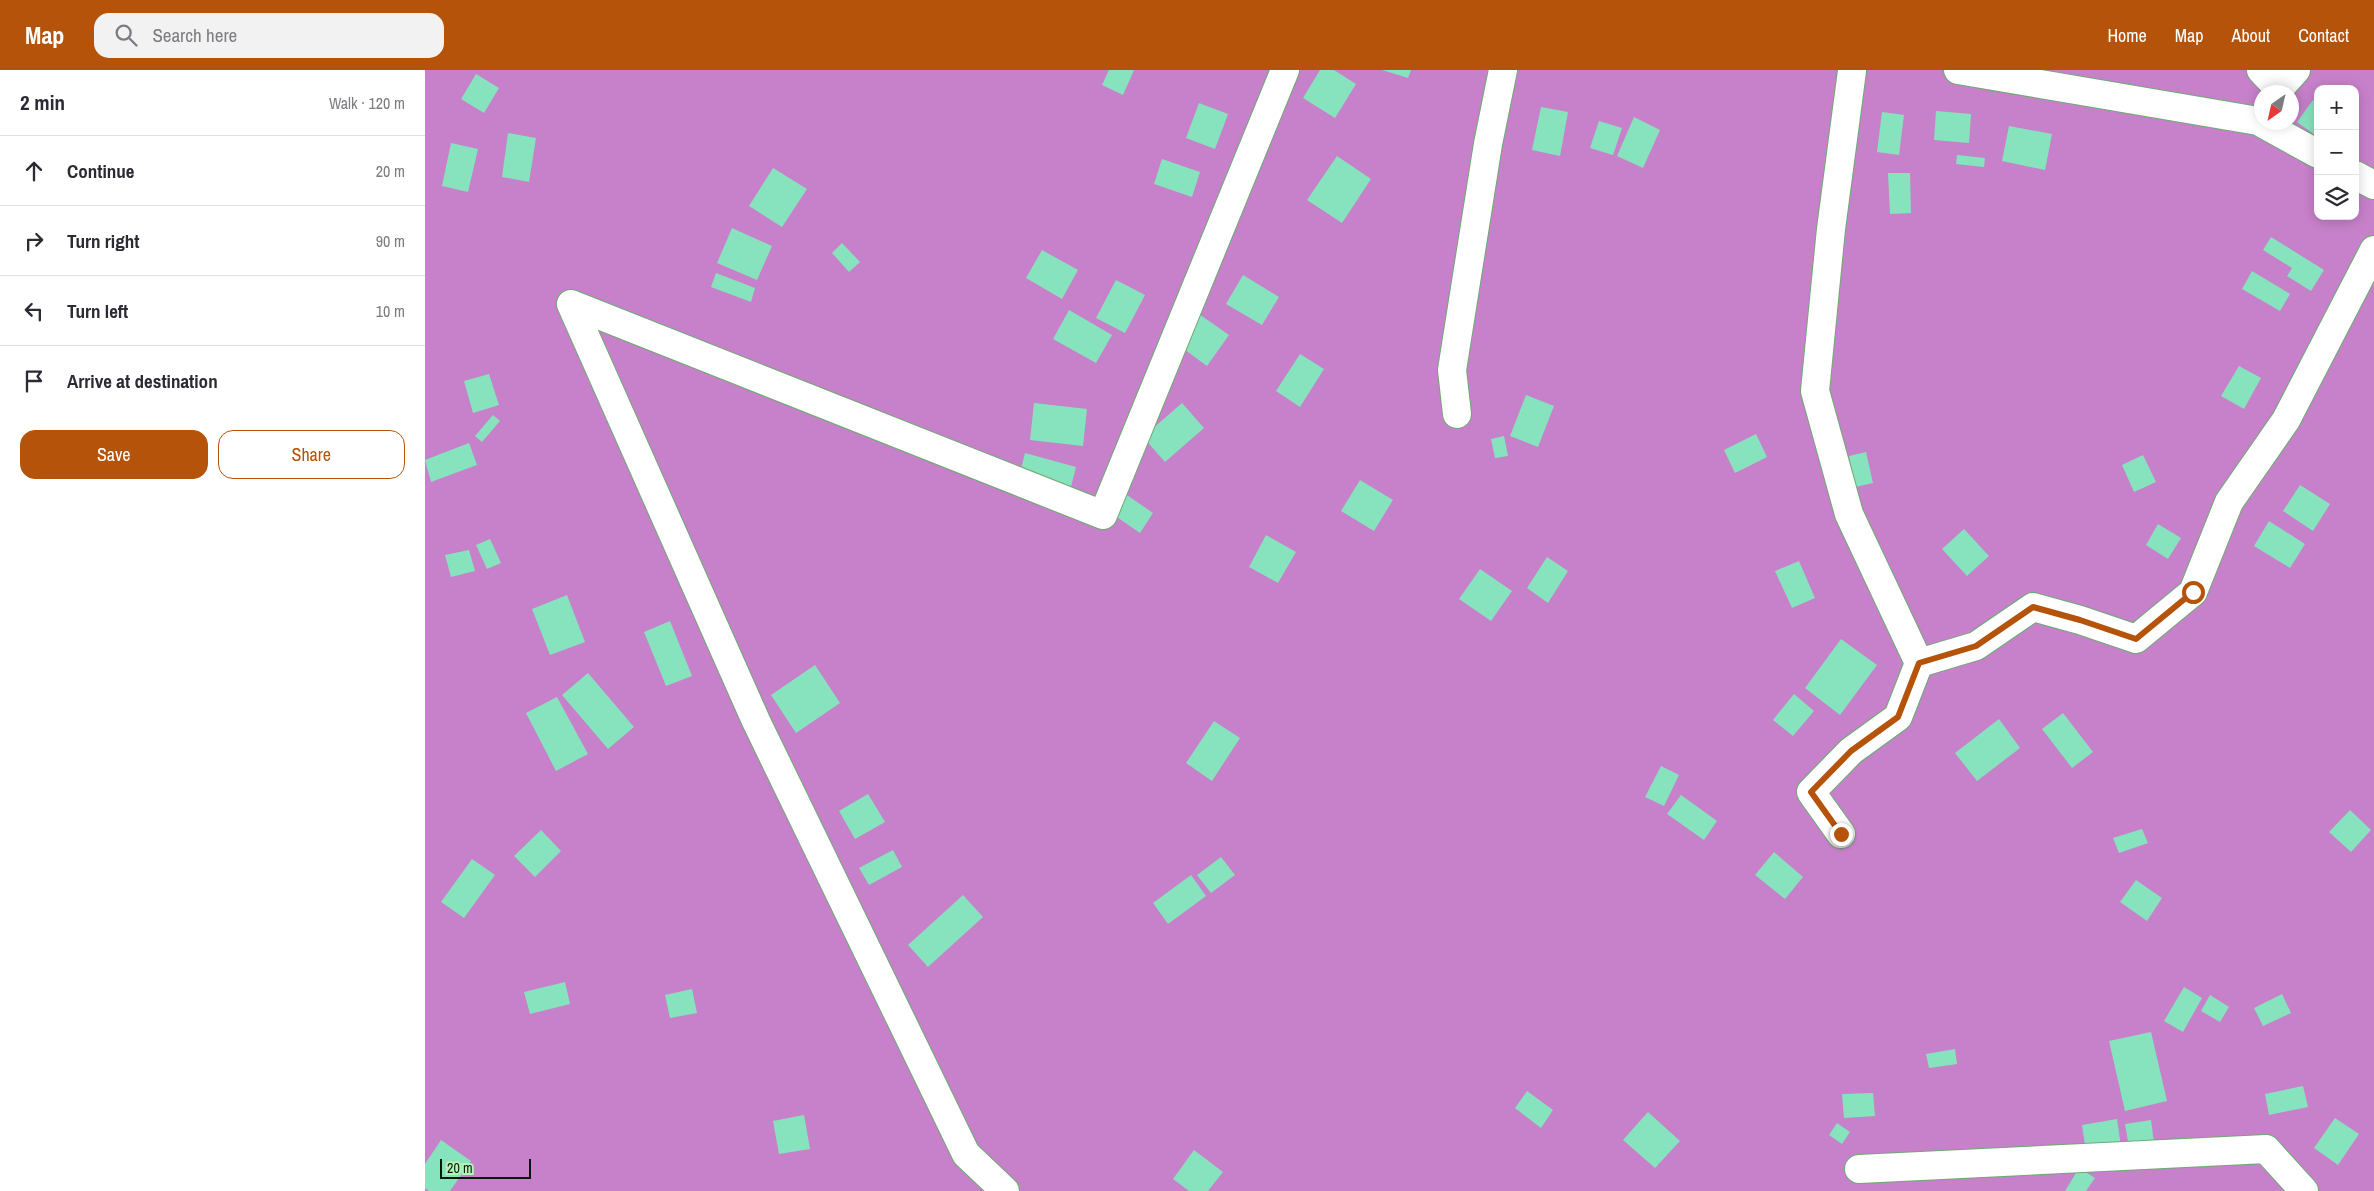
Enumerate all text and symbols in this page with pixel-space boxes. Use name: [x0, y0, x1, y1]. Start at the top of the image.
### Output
search box: [94, 13, 444, 58]
text: Map: [25, 19, 64, 51]
icon: search: [112, 21, 140, 49]
text: Search here: [152, 22, 237, 48]
text: Home: [2107, 23, 2147, 48]
text: Map: [2175, 23, 2204, 48]
text: About: [2232, 23, 2270, 48]
text: Contact: [2298, 23, 2349, 48]
north arrow: [2254, 85, 2299, 130]
map controls: [2314, 85, 2359, 220]
button: +: [2314, 85, 2359, 130]
text: 2 min: [20, 88, 65, 117]
text: Walk · 120 m: [329, 92, 405, 114]
button: −: [2314, 130, 2359, 175]
icon: ahead: [20, 157, 48, 185]
text: Continue: [67, 158, 135, 184]
text: 20 m: [376, 160, 405, 182]
button: layers: [2314, 175, 2359, 220]
icon: right: [20, 227, 48, 255]
text: Turn right: [67, 228, 139, 254]
text: 90 m: [376, 230, 405, 252]
icon: left: [20, 297, 48, 325]
text: Turn left: [67, 298, 128, 324]
text: 10 m: [376, 300, 405, 322]
icon: arrive: [20, 367, 48, 395]
text: Arrive at destination: [67, 368, 218, 394]
button: Save: [20, 430, 208, 479]
button: Share: [218, 430, 405, 479]
route start: [2182, 581, 2205, 604]
route end: [1830, 823, 1853, 846]
scale bar: [440, 1156, 531, 1179]
text: 20 m: [447, 1159, 473, 1177]

